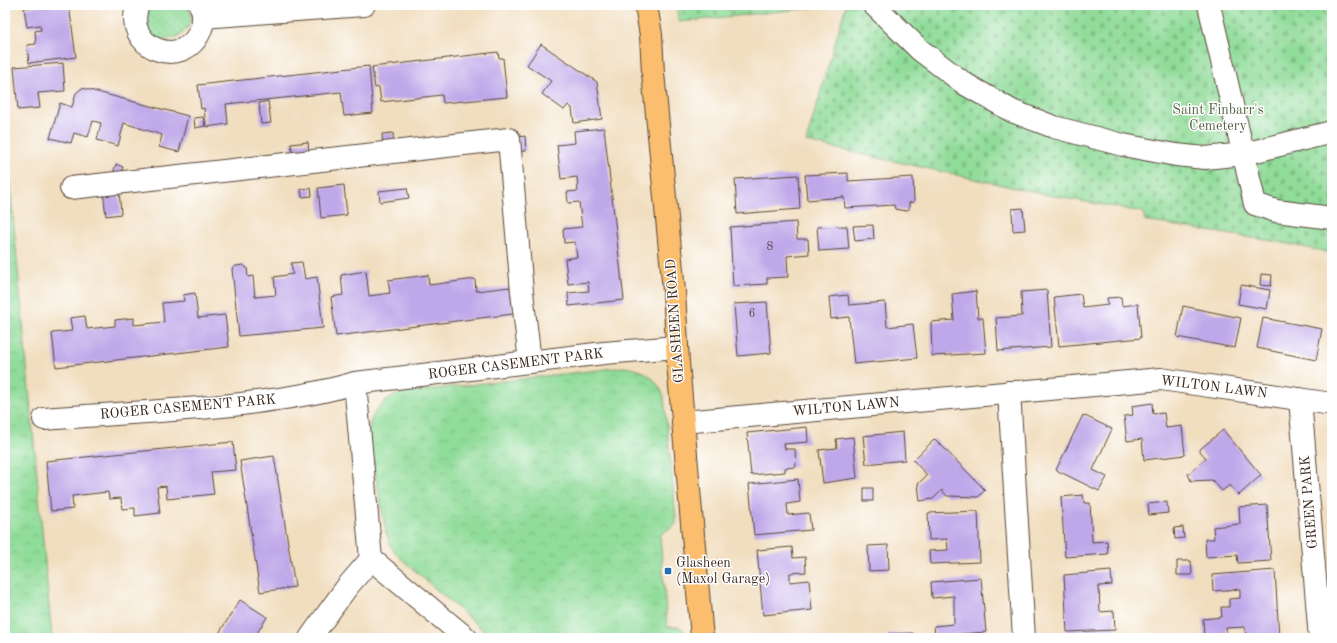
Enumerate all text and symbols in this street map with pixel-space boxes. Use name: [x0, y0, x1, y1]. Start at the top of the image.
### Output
park label: Saint Finbarr's Cemetery: [1172, 103, 1264, 133]
house number: 8: [767, 241, 774, 253]
street label: GLASHEEN ROAD: [664, 258, 686, 384]
house number: 6: [749, 308, 756, 320]
street label: ROGER CASEMENT PARK: [427, 346, 605, 382]
street label: WILTON LAWN: [1160, 373, 1269, 401]
street label: ROGER CASEMENT PARK: [99, 392, 277, 422]
street label: WILTON LAWN: [792, 395, 901, 419]
street label: GREEN PARK: [1298, 455, 1320, 549]
place label: Glasheen (Maxol Garage): [676, 556, 770, 586]
marker: Glasheen (Maxol Garage): [663, 566, 673, 576]

